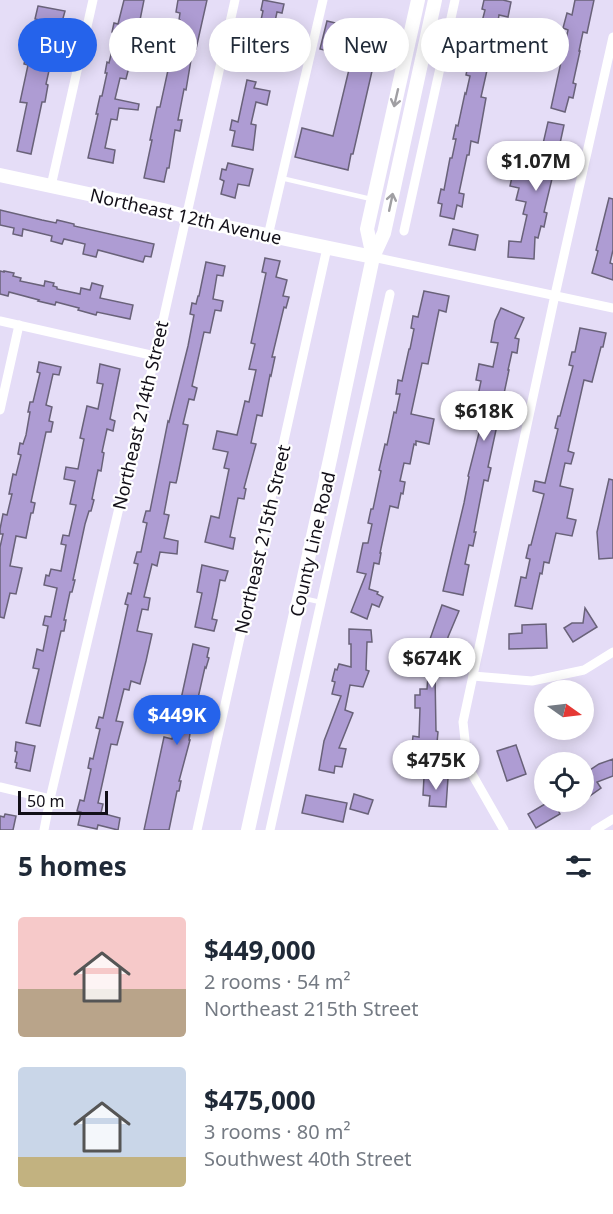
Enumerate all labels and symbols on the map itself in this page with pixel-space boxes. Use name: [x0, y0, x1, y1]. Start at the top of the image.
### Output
one-way arrow: [390, 88, 402, 107]
pin: $1.07M: [487, 141, 585, 192]
street label: Northeast 12th Avenue: [88, 182, 284, 250]
one-way arrow: [386, 192, 397, 212]
street label: Northeast 214th Street: [107, 318, 174, 512]
pin: $618K: [442, 391, 526, 442]
street label: Northeast 215th Street: [229, 442, 296, 636]
street label: County Line Road: [284, 469, 340, 619]
pin: $674K: [390, 638, 474, 689]
north arrow: [534, 680, 594, 740]
pin: $449K: [135, 695, 219, 746]
pin: $475K: [394, 740, 478, 791]
scale bar: [18, 788, 108, 816]

